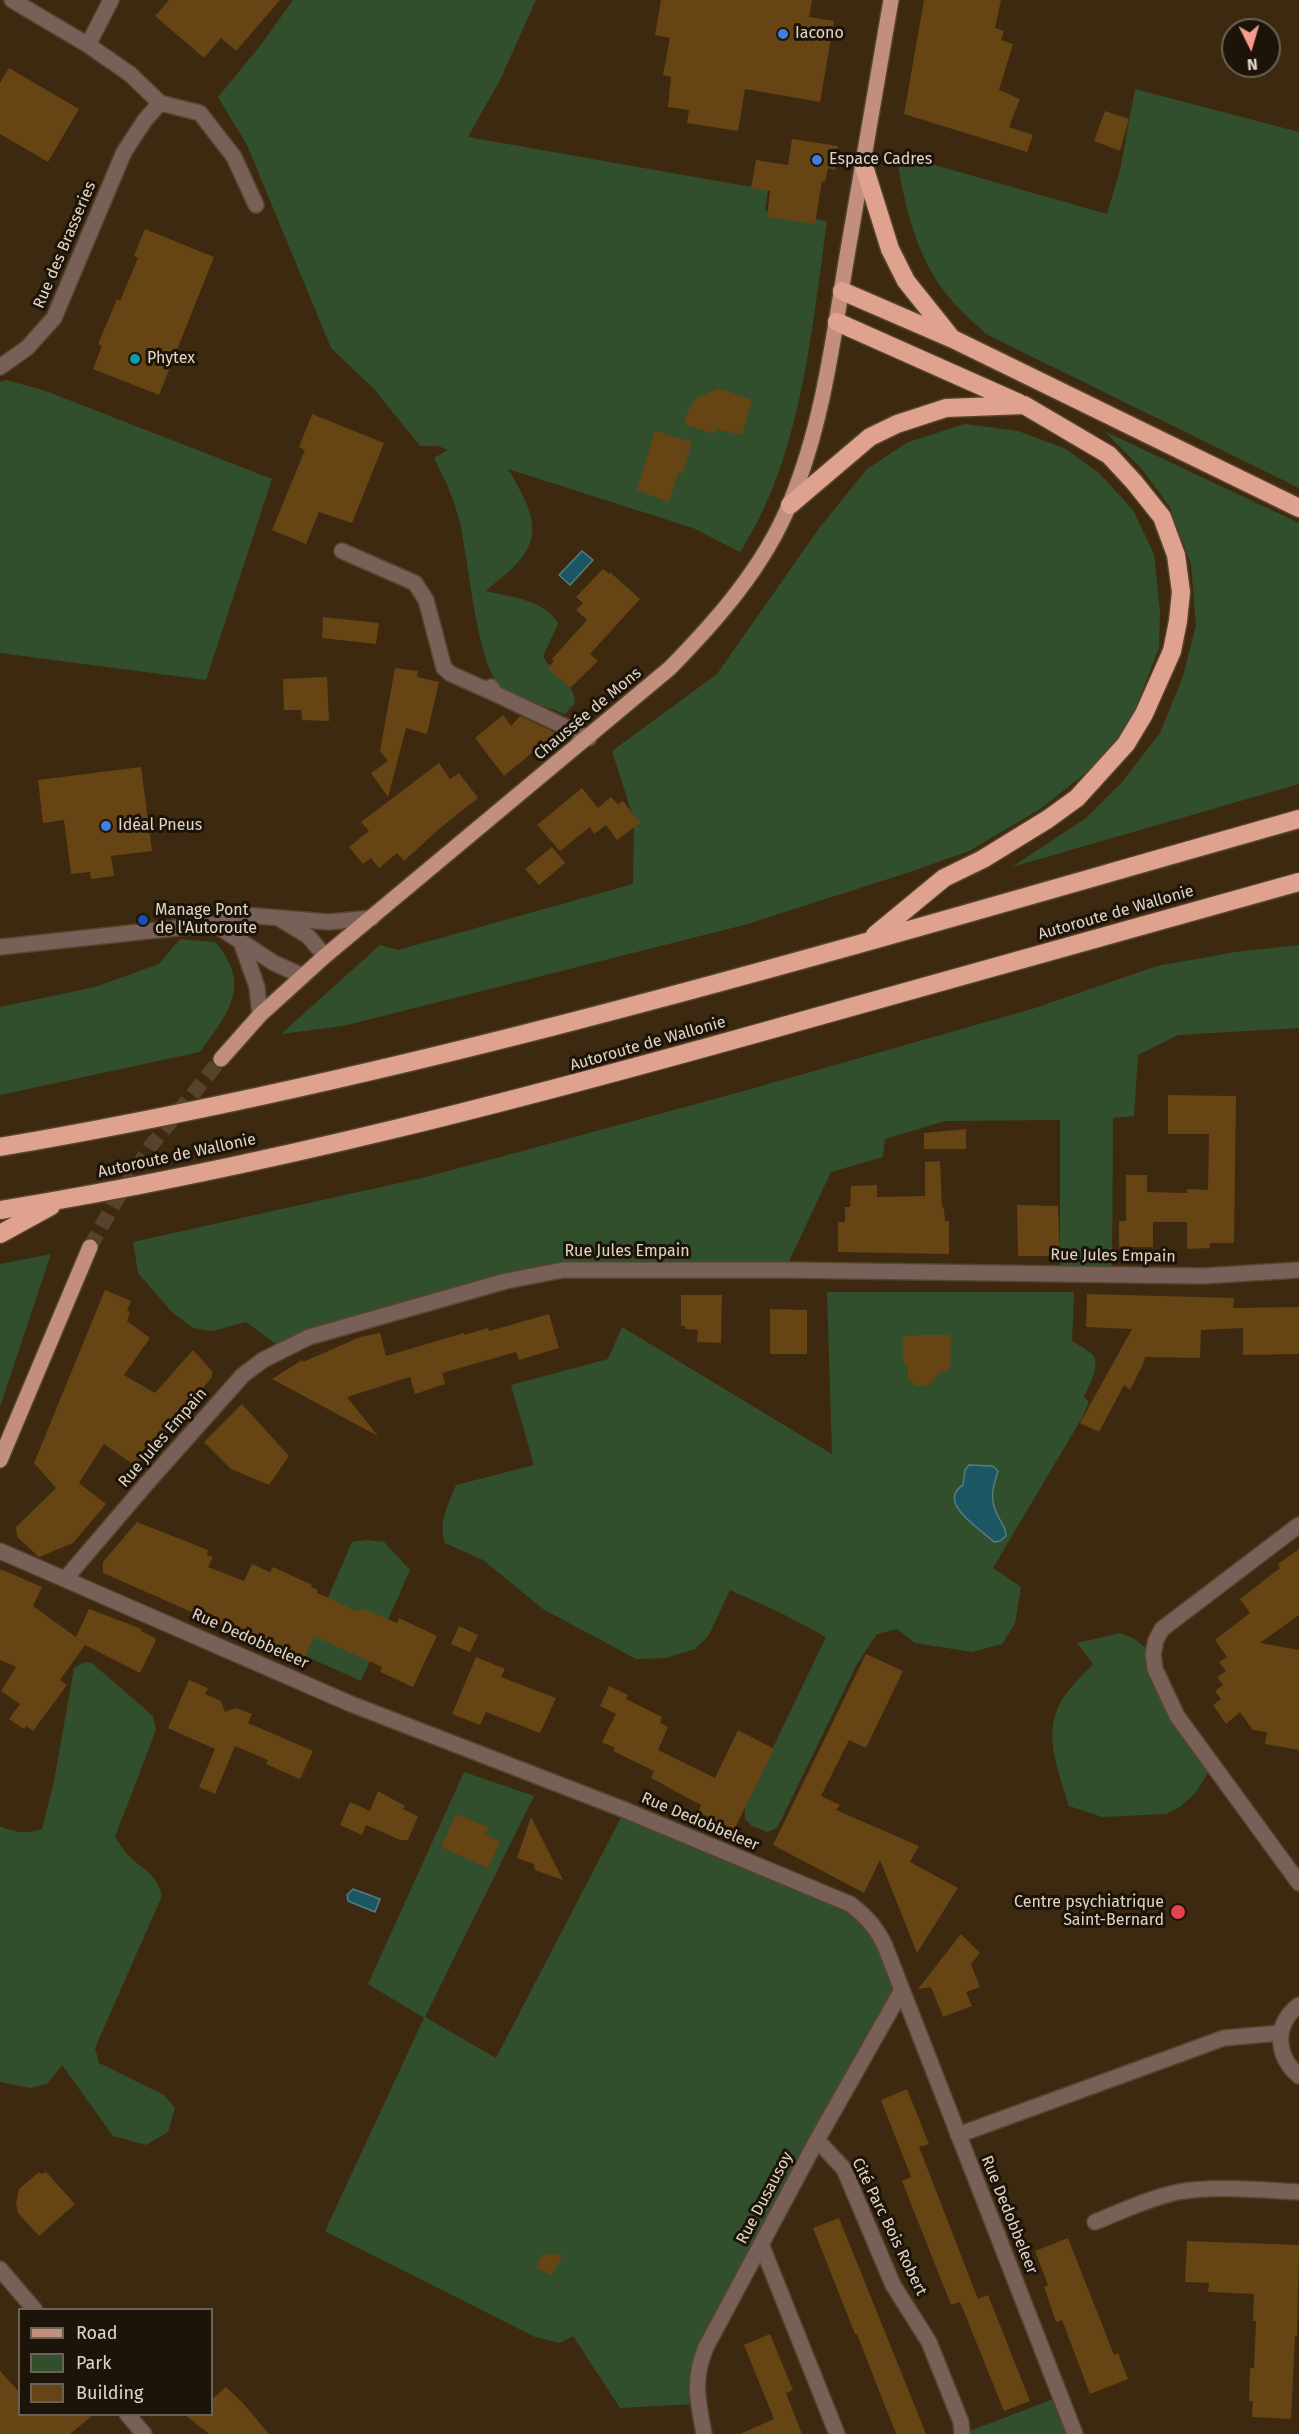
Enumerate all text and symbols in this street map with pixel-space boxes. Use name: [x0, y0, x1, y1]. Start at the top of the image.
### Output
north arrow: [1221, 18, 1281, 78]
place label: Iacono: [795, 24, 844, 44]
marker: Iacono: [776, 27, 790, 41]
text: N: [1246, 55, 1259, 74]
place label: Espace Cadres: [829, 150, 932, 170]
marker: Espace Cadres: [810, 153, 824, 167]
street label: Rue des Brasseries: [30, 179, 100, 311]
place label: Phytex: [147, 349, 195, 369]
marker: Phytex: [128, 352, 142, 366]
street label: Chaussée de Mons: [531, 664, 645, 764]
place label: Idéal Pneus: [118, 816, 202, 836]
marker: Idéal Pneus: [99, 819, 113, 833]
street label: Autoroute de Wallonie: [1036, 882, 1196, 944]
place label: Manage Pont de l'Autoroute: [155, 901, 257, 939]
marker: Manage Pont de l'Autoroute: [136, 913, 150, 927]
street label: Autoroute de Wallonie: [568, 1013, 728, 1075]
street label: Autoroute de Wallonie: [96, 1130, 258, 1182]
street label: Rue Jules Empain: [564, 1242, 690, 1262]
street label: Rue Jules Empain: [1050, 1245, 1176, 1267]
street label: Rue Jules Empain: [115, 1384, 211, 1492]
street label: Rue Dedobbeleer: [189, 1605, 311, 1673]
street label: Rue Dedobbeleer: [638, 1789, 762, 1855]
place label: Centre psychiatrique Saint-Bernard: [1014, 1893, 1164, 1931]
marker: Centre psychiatrique Saint-Bernard: [1169, 1903, 1187, 1921]
street label: Rue Dusausoy: [733, 2149, 797, 2247]
street label: Rue Dedobbeleer: [977, 2153, 1041, 2277]
street label: Cité Parc Bois Robert: [847, 2155, 931, 2299]
legend: [18, 2308, 213, 2416]
text: Road: [76, 2322, 118, 2344]
text: Park: [76, 2352, 111, 2374]
text: Building: [76, 2382, 143, 2404]

